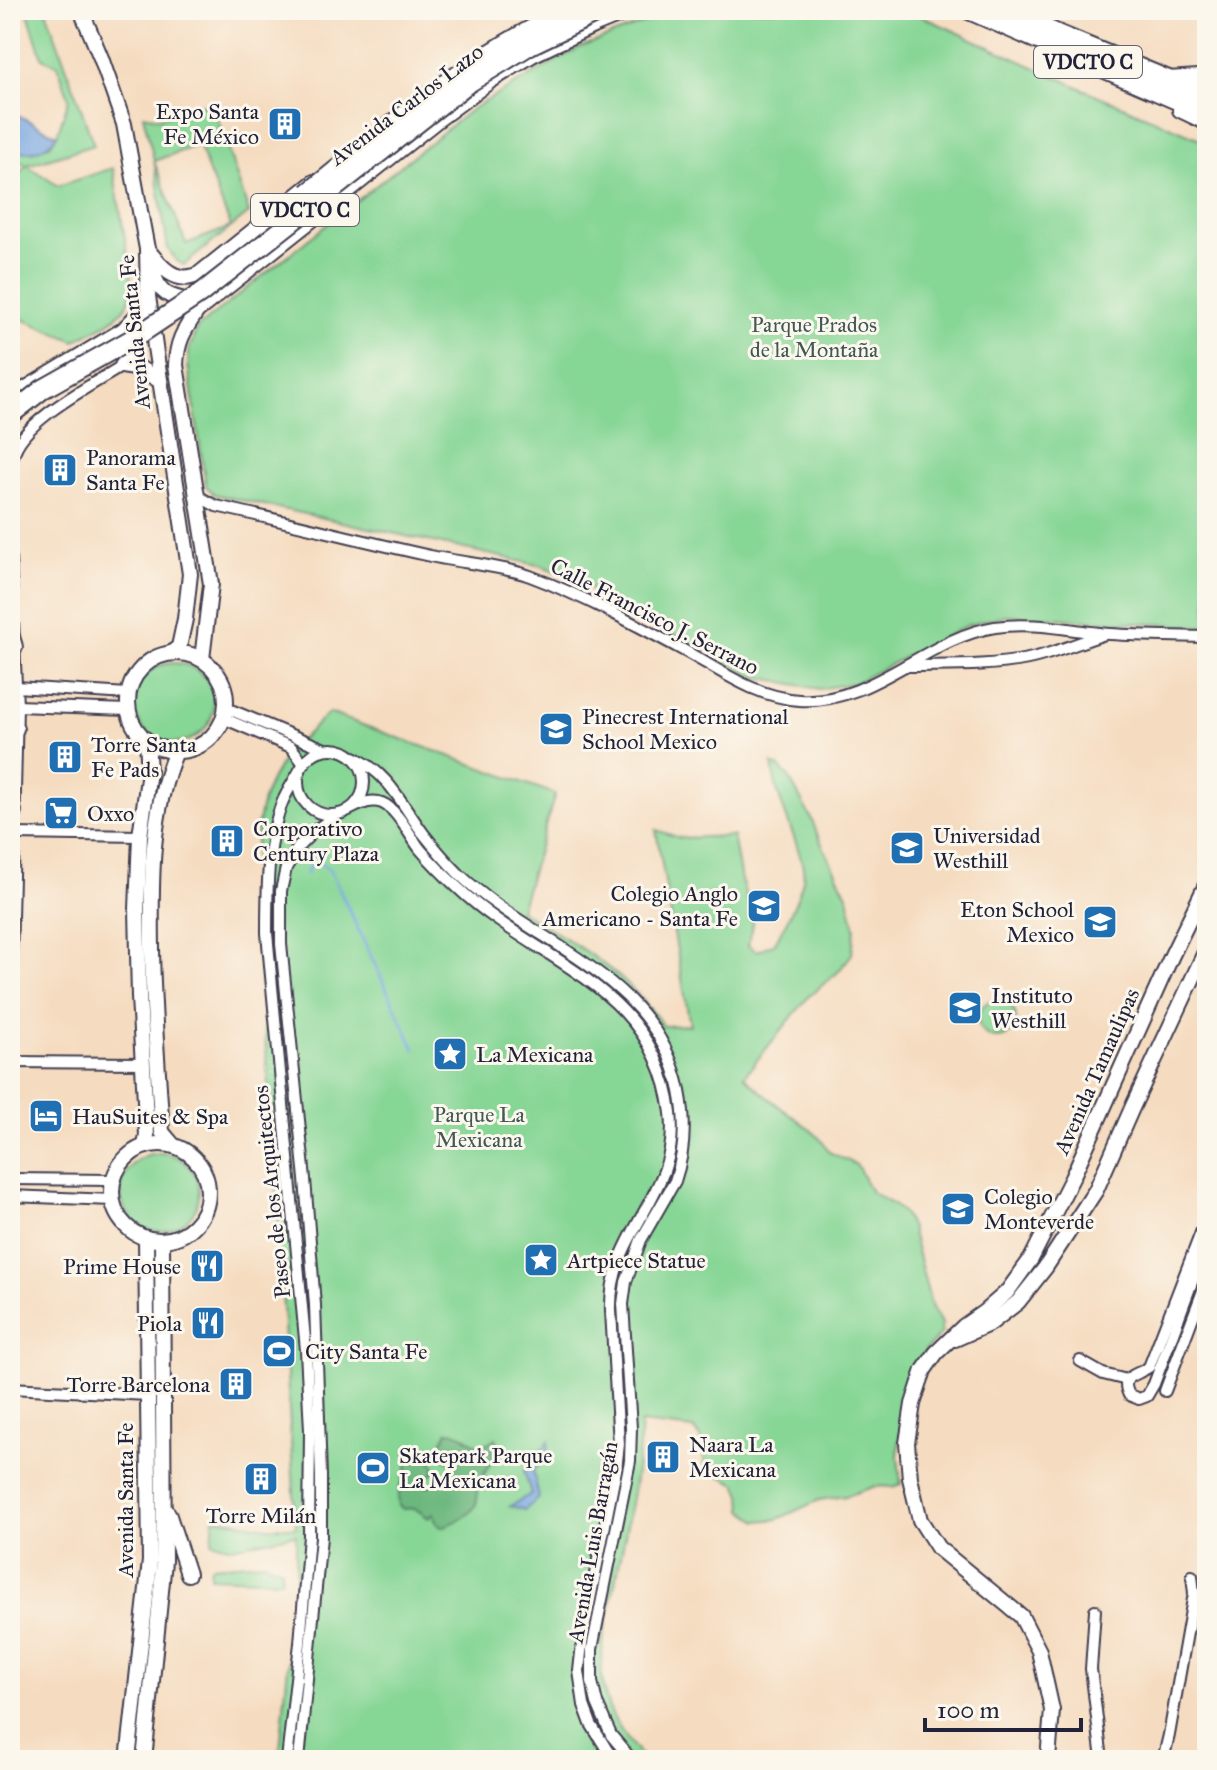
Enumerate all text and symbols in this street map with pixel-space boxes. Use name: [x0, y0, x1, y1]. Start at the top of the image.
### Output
street label: Avenida Carlos Lazo: [323, 38, 489, 172]
road number: VDCTO C: [1034, 46, 1142, 78]
place label: Expo Santa Fe México: [156, 98, 260, 150]
building icon: Expo Santa Fe México: [266, 105, 304, 143]
road number: VDCTO C: [251, 194, 359, 226]
street label: Avenida Santa Fe: [113, 253, 156, 411]
park label: Parque Prados de la Montaña: [750, 311, 879, 363]
place label: Panorama Santa Fe: [86, 444, 177, 496]
building icon: Panorama Santa Fe: [41, 451, 79, 489]
street label: Calle Francisco J. Serrano: [546, 552, 764, 681]
place label: Pinecrest International School Mexico: [582, 703, 789, 755]
school or university icon: Pinecrest International School Mexico: [537, 710, 575, 748]
place label: Torre Santa Fe Pads: [91, 731, 197, 783]
building icon: Torre Santa Fe Pads: [46, 738, 84, 776]
supermarket icon: Oxxo: [42, 794, 80, 832]
place label: Oxxo: [87, 800, 134, 827]
place label: Corporativo Century Plaza: [253, 815, 380, 867]
building icon: Corporativo Century Plaza: [208, 822, 246, 860]
place label: Universidad Westhill: [933, 822, 1041, 874]
school or university icon: Universidad Westhill: [888, 829, 926, 867]
place label: Colegio Anglo Americano - Santa Fe: [542, 880, 738, 932]
school or university icon: Colegio Anglo Americano - Santa Fe: [745, 887, 783, 925]
place label: Eton School Mexico: [960, 896, 1074, 948]
school or university icon: Eton School Mexico: [1081, 903, 1119, 941]
place label: Instituto Westhill: [991, 982, 1073, 1034]
street label: Avenida Tamaulipas: [1047, 984, 1145, 1159]
school or university icon: Instituto Westhill: [946, 989, 984, 1027]
place icon: La Mexicana: [431, 1035, 469, 1073]
place label: La Mexicana: [476, 1041, 594, 1068]
street label: Paseo de los Arquitectos: [247, 1084, 296, 1300]
hotel icon: HauSuites & Spa: [27, 1097, 65, 1135]
park label: Parque La Mexicana: [433, 1101, 525, 1153]
place label: HauSuites & Spa: [72, 1103, 229, 1130]
place label: Colegio Monteverde: [984, 1183, 1094, 1235]
school or university icon: Colegio Monteverde: [939, 1190, 977, 1228]
place icon: Artpiece Statue: [522, 1241, 560, 1279]
restaurant icon: Prime House: [188, 1247, 226, 1285]
place label: Artpiece Statue: [566, 1247, 706, 1274]
place label: Prime House: [63, 1253, 181, 1280]
restaurant icon: Piola: [189, 1304, 227, 1342]
place label: Piola: [137, 1310, 183, 1337]
sports icon: City Santa Fe: [260, 1332, 298, 1370]
place label: City Santa Fe: [305, 1338, 427, 1365]
building icon: Torre Barcelona: [217, 1365, 255, 1403]
place label: Torre Barcelona: [67, 1371, 211, 1398]
street label: Avenida Santa Fe: [112, 1423, 139, 1578]
place label: Naara La Mexicana: [689, 1431, 777, 1483]
building icon: Naara La Mexicana: [644, 1438, 682, 1476]
street label: Avenida Luis Barragán: [561, 1439, 624, 1646]
place label: Skatepark Parque La Mexicana: [399, 1442, 553, 1494]
sports icon: Skatepark Parque La Mexicana: [354, 1449, 392, 1487]
building icon: Torre Milán: [242, 1460, 280, 1498]
place label: Torre Milán: [206, 1502, 316, 1529]
scale bar: [925, 1682, 1081, 1732]
text: 100 m: [937, 1695, 1000, 1725]

